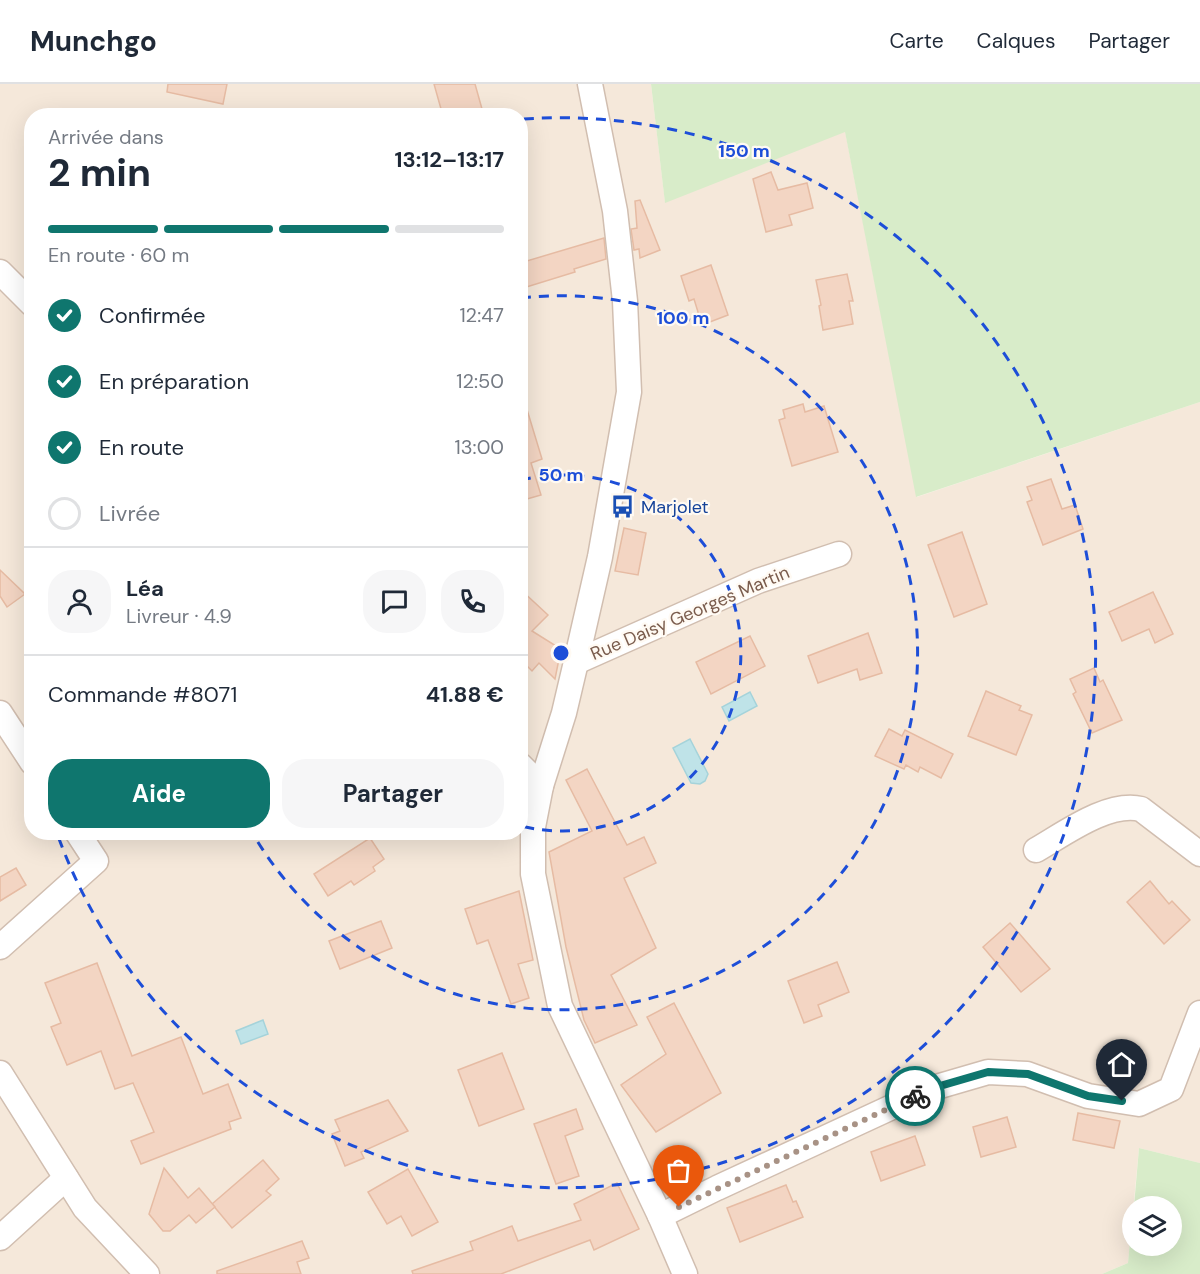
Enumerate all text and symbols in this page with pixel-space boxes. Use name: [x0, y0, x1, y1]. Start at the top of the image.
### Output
text: Munchgo: [30, 23, 157, 60]
text: Carte: [889, 27, 944, 55]
text: Calques: [977, 27, 1055, 55]
text: Partager: [1088, 27, 1170, 55]
text: Arrivée dans: [48, 124, 164, 150]
text: 150 m: [718, 139, 770, 163]
text: 13:12–13:17: [394, 145, 504, 174]
text: 2 min: [48, 147, 151, 198]
text: En route · 60 m: [48, 242, 189, 268]
icon: check: [48, 299, 81, 332]
text: Confirmée: [99, 301, 206, 330]
text: 12:47: [459, 302, 504, 328]
text: 100 m: [656, 306, 710, 330]
icon: check: [48, 365, 81, 398]
text: En préparation: [99, 367, 249, 396]
text: 12:50: [456, 368, 504, 394]
icon: check: [48, 431, 81, 464]
text: En route: [99, 433, 184, 462]
text: 13:00: [455, 434, 504, 460]
text: 50 m: [538, 463, 584, 487]
bus stop icon: Marjolet: [610, 494, 636, 520]
place label: Marjolet: [641, 495, 709, 519]
text: Livrée: [99, 499, 160, 528]
street label: Rue Daisy Georges Martin: [587, 560, 793, 666]
button: person: [48, 570, 111, 633]
button: chat: [363, 570, 426, 633]
button: phone: [441, 570, 504, 633]
text: Léa: [126, 574, 164, 603]
text: Livreur · 4.9: [126, 603, 232, 629]
centre of rings: [551, 643, 571, 663]
text: Commande #8071: [48, 680, 237, 709]
text: 41.88 €: [426, 680, 504, 709]
button: Aide: [48, 759, 270, 828]
button: Partager: [282, 759, 504, 828]
pin: [1096, 1039, 1147, 1101]
icon: home: [1105, 1048, 1138, 1081]
courier: [885, 1066, 945, 1126]
icon: bike: [899, 1080, 932, 1113]
pin: [653, 1145, 704, 1207]
icon: bag: [662, 1154, 695, 1187]
map controls: [1122, 1196, 1182, 1256]
button: layers: [1122, 1196, 1182, 1256]

